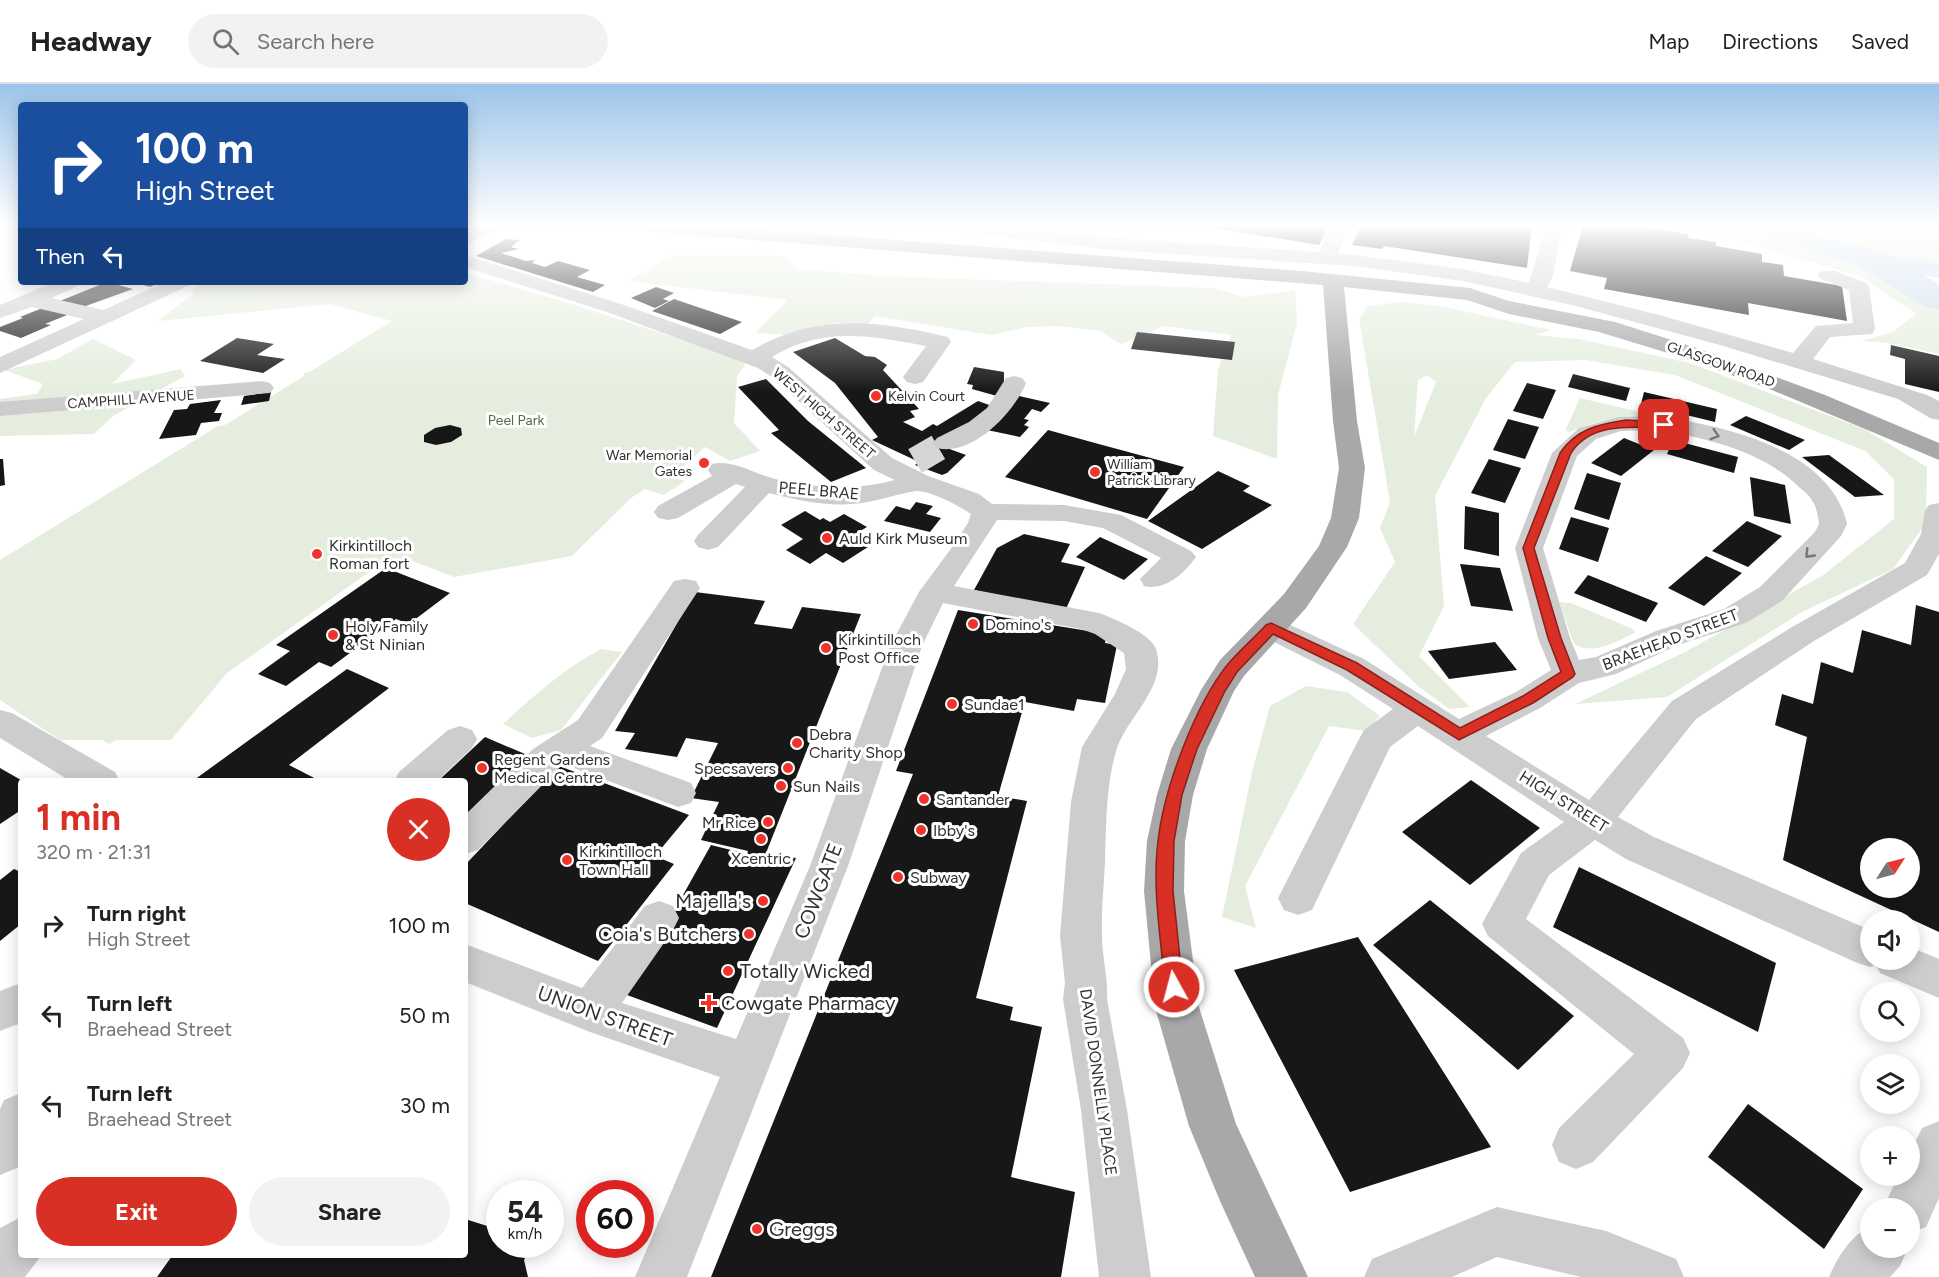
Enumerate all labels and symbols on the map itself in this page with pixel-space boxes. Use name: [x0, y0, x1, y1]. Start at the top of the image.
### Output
street label: GLASGOW ROAD: [1665, 338, 1777, 391]
street label: WEST HIGH STREET: [769, 364, 878, 463]
street label: CAMPHILL AVENUE: [67, 387, 195, 412]
place label: Kelvin Court: [888, 388, 965, 405]
marker: Kelvin Court: [869, 389, 883, 403]
pin: [1638, 399, 1689, 450]
park label: Peel Park: [488, 412, 544, 429]
one-way arrow: [1709, 428, 1720, 440]
place label: War Memorial Gates: [606, 447, 692, 480]
marker: War Memorial Gates: [697, 456, 711, 470]
place label: William Patrick Library: [1107, 456, 1197, 489]
marker: William Patrick Library: [1088, 465, 1102, 479]
street label: PEEL BRAE: [778, 478, 860, 503]
place label: Auld Kirk Museum: [839, 529, 967, 548]
marker: Auld Kirk Museum: [820, 531, 834, 545]
place label: Kirkintilloch Roman fort: [329, 536, 412, 573]
marker: Kirkintilloch Roman fort: [310, 547, 324, 561]
one-way arrow: [1805, 548, 1816, 558]
street label: BRAEHEAD STREET: [1600, 605, 1741, 674]
place label: Domino's: [985, 615, 1051, 634]
place label: Holy Family & St Ninian: [345, 617, 429, 654]
marker: Domino's: [966, 617, 980, 631]
marker: Holy Family & St Ninian: [326, 628, 340, 642]
place label: Kirkintilloch Post Office: [838, 630, 921, 667]
marker: Kirkintilloch Post Office: [819, 641, 833, 655]
place label: Sundae1: [964, 695, 1025, 714]
marker: Sundae1: [945, 697, 959, 711]
place label: Debra Charity Shop: [809, 725, 903, 762]
marker: Debra Charity Shop: [790, 736, 804, 750]
place label: Regent Gardens Medical Centre: [494, 750, 610, 787]
place label: Specsavers: [694, 759, 776, 778]
marker: Regent Gardens Medical Centre: [475, 761, 489, 775]
marker: Specsavers: [781, 761, 795, 775]
street label: HIGH STREET: [1516, 767, 1612, 836]
place label: Sun Nails: [793, 777, 860, 796]
marker: Sun Nails: [774, 779, 788, 793]
place label: Santander: [936, 790, 1010, 809]
marker: Santander: [917, 792, 931, 806]
place label: Mr Rice: [702, 813, 756, 832]
marker: Mr Rice: [761, 815, 775, 829]
place label: Ibby's: [933, 821, 975, 840]
marker: Ibby's: [914, 823, 928, 837]
marker: Xcentric: [754, 832, 768, 846]
north arrow: [1860, 838, 1920, 898]
street label: COWGATE: [789, 840, 847, 942]
place label: Kirkintilloch Town Hall: [579, 842, 662, 879]
place label: Xcentric: [731, 849, 791, 868]
marker: Kirkintilloch Town Hall: [560, 853, 574, 867]
place label: Subway: [910, 868, 967, 887]
marker: Subway: [891, 870, 905, 884]
place label: Majella's: [675, 889, 751, 913]
marker: Majella's: [756, 894, 770, 908]
place label: Coia's Butchers: [598, 922, 737, 946]
marker: Coia's Butchers: [742, 927, 756, 941]
position arrow: [1142, 955, 1206, 1019]
place label: Totally Wicked: [740, 959, 870, 983]
marker: Totally Wicked: [721, 964, 735, 978]
street label: UNION STREET: [534, 981, 676, 1051]
street label: DAVID DONNELLY PLACE: [1076, 987, 1121, 1177]
place label: Cowgate Pharmacy: [721, 991, 896, 1015]
marker: Cowgate Pharmacy: [702, 996, 716, 1010]
speed limit sign: 60: [576, 1180, 654, 1258]
place label: Greggs: [769, 1217, 835, 1241]
marker: Greggs: [750, 1222, 764, 1236]

